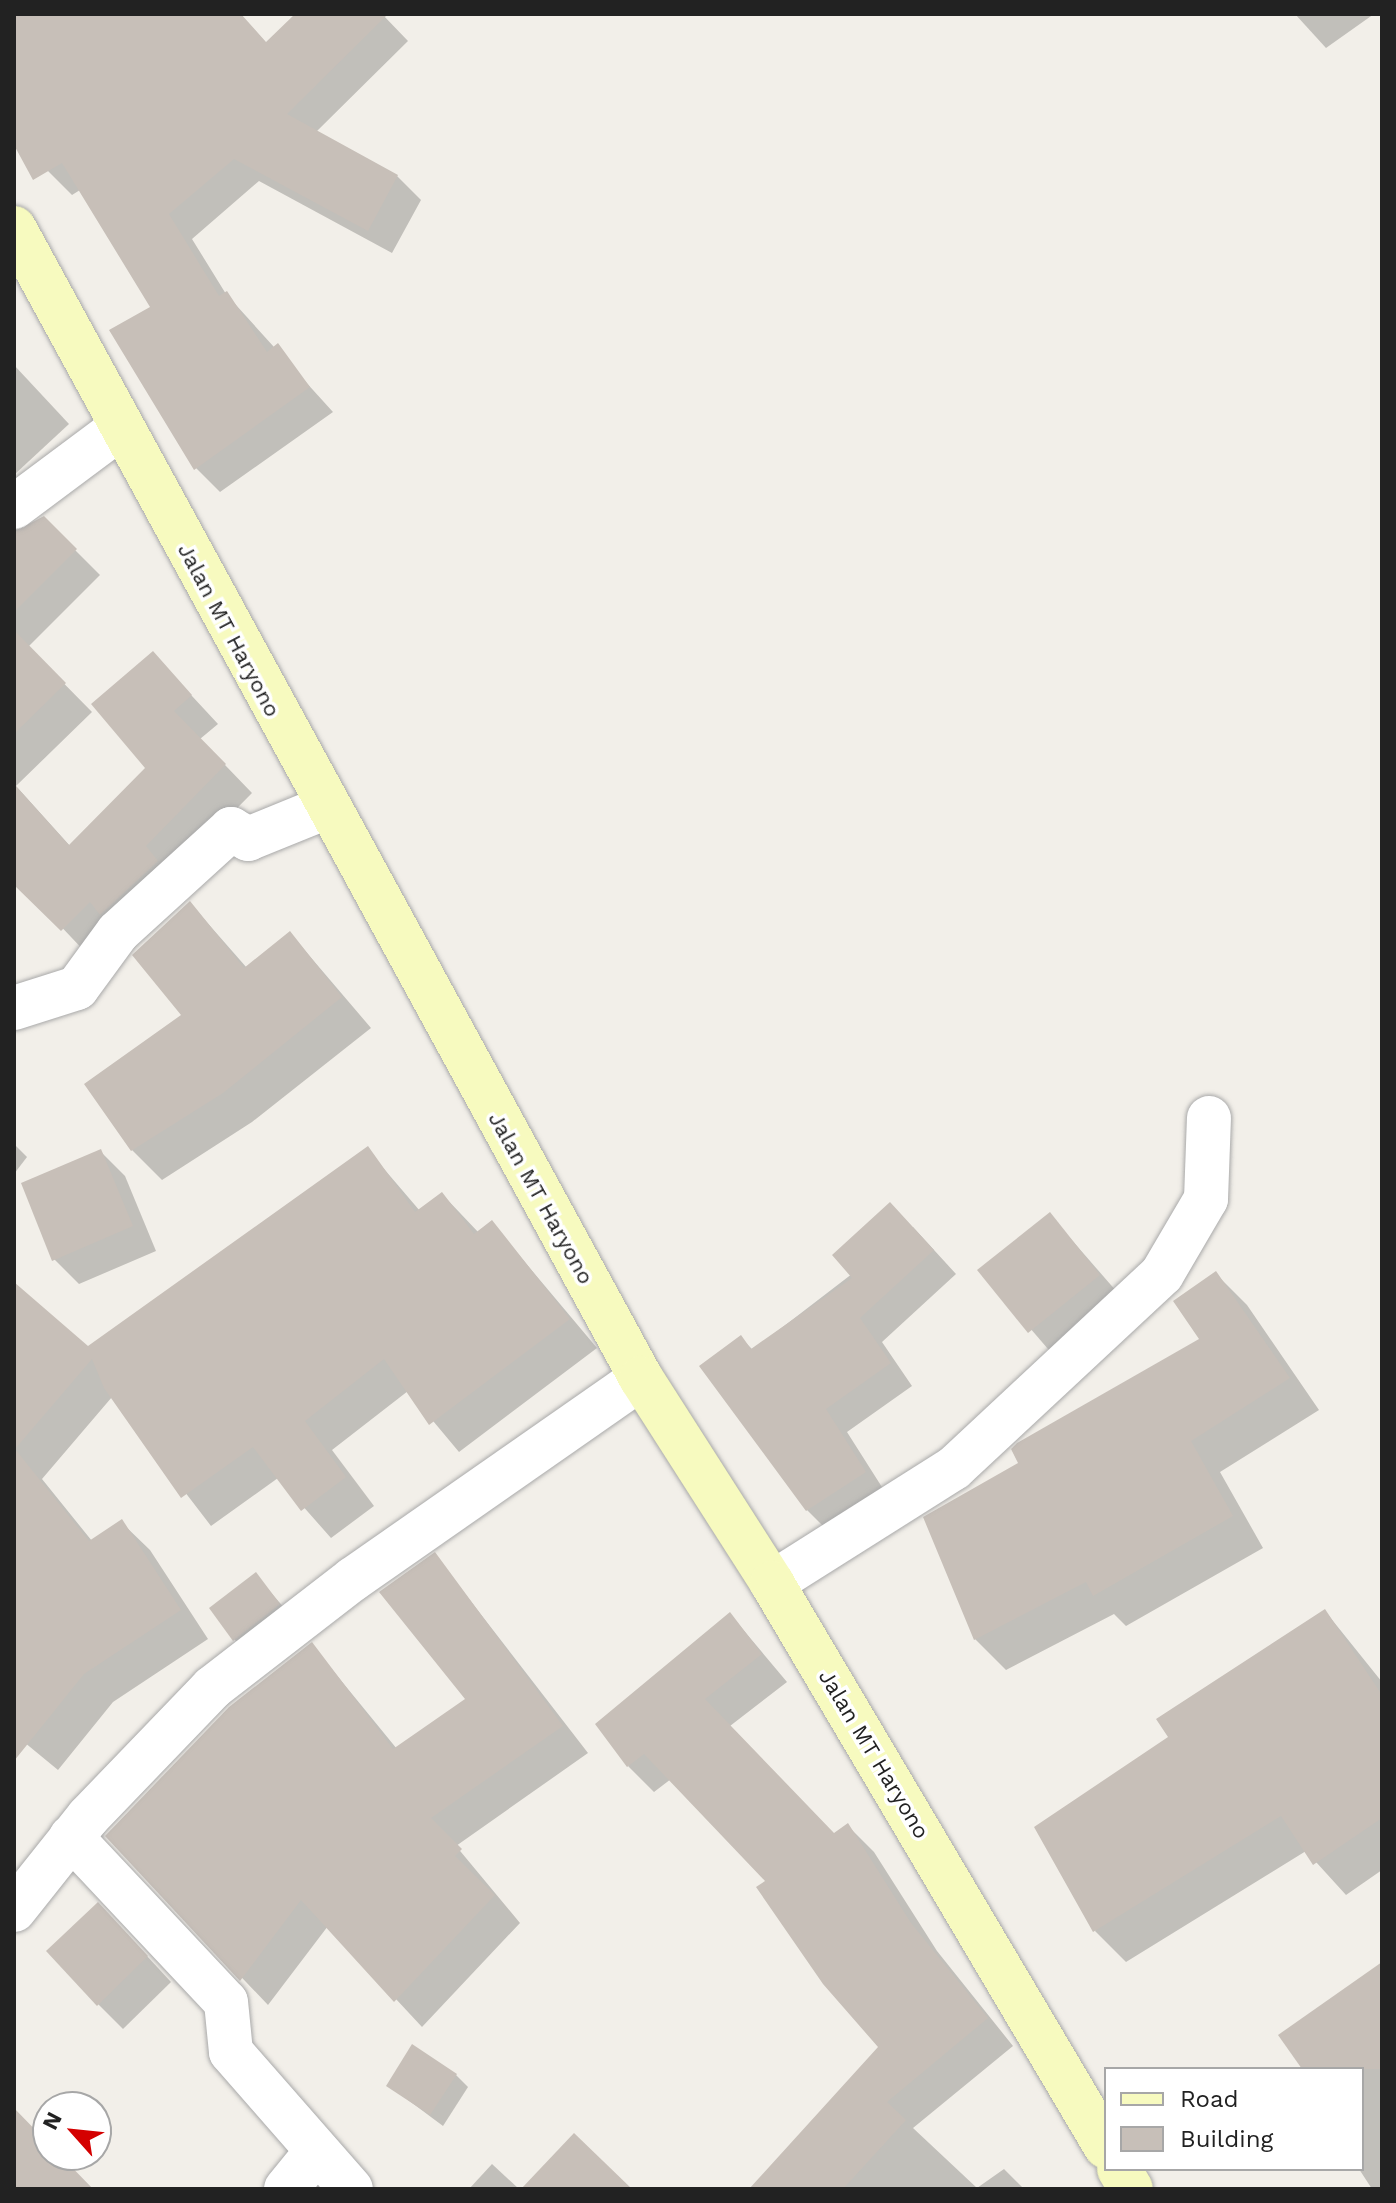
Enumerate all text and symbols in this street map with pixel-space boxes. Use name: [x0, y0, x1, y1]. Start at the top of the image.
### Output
street label: Jalan MT Haryono: [172, 539, 286, 721]
street label: Jalan MT Haryono: [483, 1107, 599, 1289]
street label: Jalan MT Haryono: [813, 1664, 935, 1844]
legend: [1104, 2067, 1364, 2171]
text: Road: [1180, 2085, 1239, 2113]
north arrow: [32, 2091, 112, 2171]
text: N: [37, 2108, 67, 2134]
text: Building: [1180, 2125, 1273, 2153]

